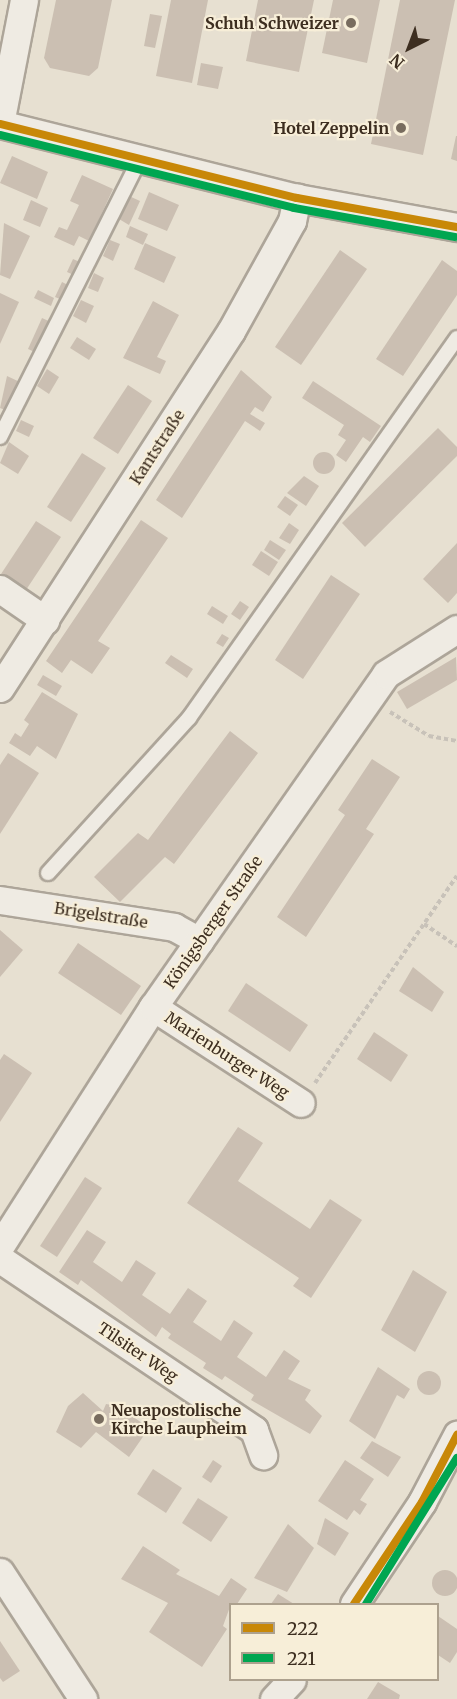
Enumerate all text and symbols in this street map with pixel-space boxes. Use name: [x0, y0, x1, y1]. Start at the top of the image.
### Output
place label: Schuh Schweizer: [205, 13, 339, 33]
marker: Schuh Schweizer: [344, 16, 358, 30]
north arrow: [379, 18, 439, 78]
text: N: [386, 50, 408, 73]
place label: Hotel Zeppelin: [273, 118, 389, 138]
marker: Hotel Zeppelin: [394, 121, 408, 135]
street label: Kantstraße: [126, 406, 188, 488]
street label: Königsberger Straße: [160, 852, 266, 992]
street label: Brigelstraße: [53, 898, 149, 932]
street label: Marienburger Weg: [161, 1008, 293, 1102]
street label: Tilsiter Weg: [94, 1318, 182, 1386]
place label: Neuapostolische Kirche Laupheim: [111, 1400, 247, 1438]
marker: Neuapostolische Kirche Laupheim: [92, 1412, 106, 1426]
legend: [229, 1603, 439, 1681]
text: 222: [287, 1617, 318, 1640]
text: 221: [287, 1647, 316, 1670]

